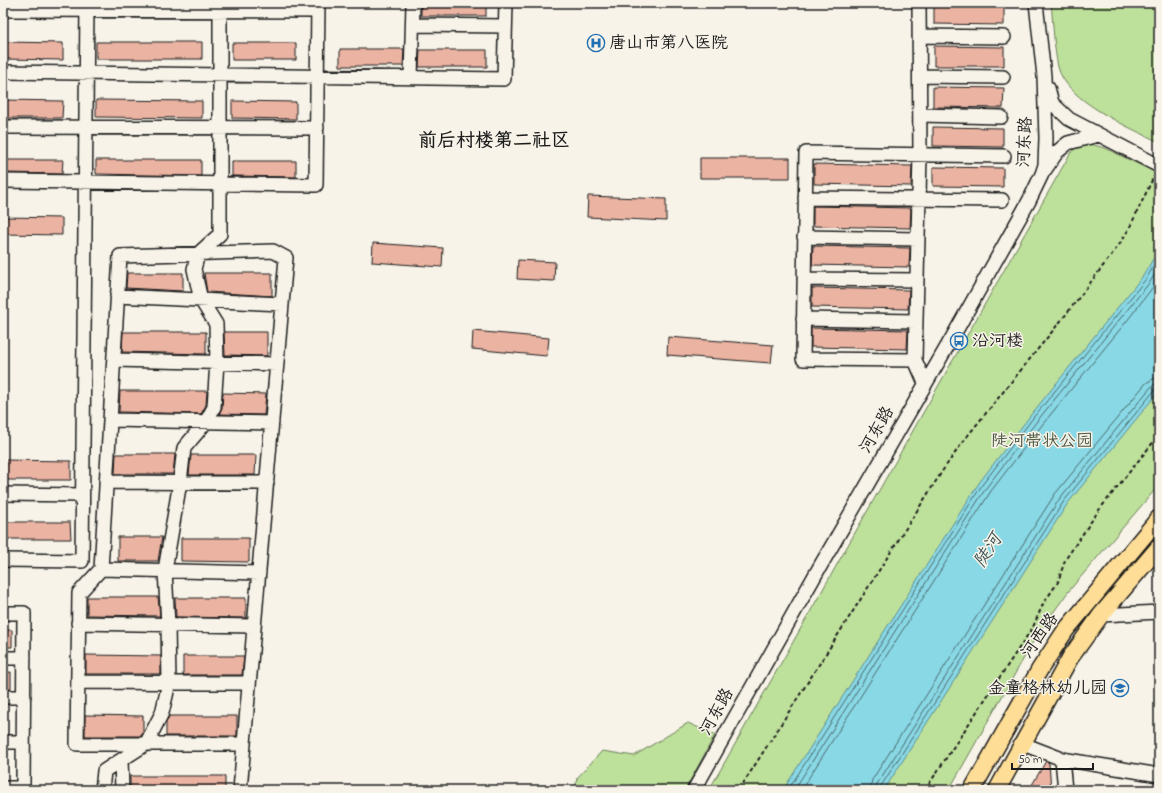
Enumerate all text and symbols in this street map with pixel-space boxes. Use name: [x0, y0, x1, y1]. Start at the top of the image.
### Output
place label: 唐山市第八医院: [609, 31, 728, 56]
hospital icon: 唐山市第八医院: [586, 33, 606, 53]
street label: 河东路: [1011, 116, 1039, 168]
district label: 前后村楼第二社区: [418, 128, 570, 155]
place label: 沿河楼: [972, 329, 1023, 354]
bus stop icon: 沿河楼: [949, 331, 969, 351]
street label: 河东路: [853, 402, 901, 458]
park label: 陡河带状公园: [991, 429, 1093, 454]
water label: 陡河: [968, 526, 1011, 573]
street label: 河西路: [1015, 608, 1065, 664]
place label: 金童格林幼儿园: [988, 676, 1107, 701]
school or university icon: 金童格林幼儿园: [1110, 678, 1130, 698]
street label: 河东路: [694, 684, 740, 740]
scale bar: [1012, 745, 1093, 771]
text: 50 m: [1018, 751, 1042, 769]

